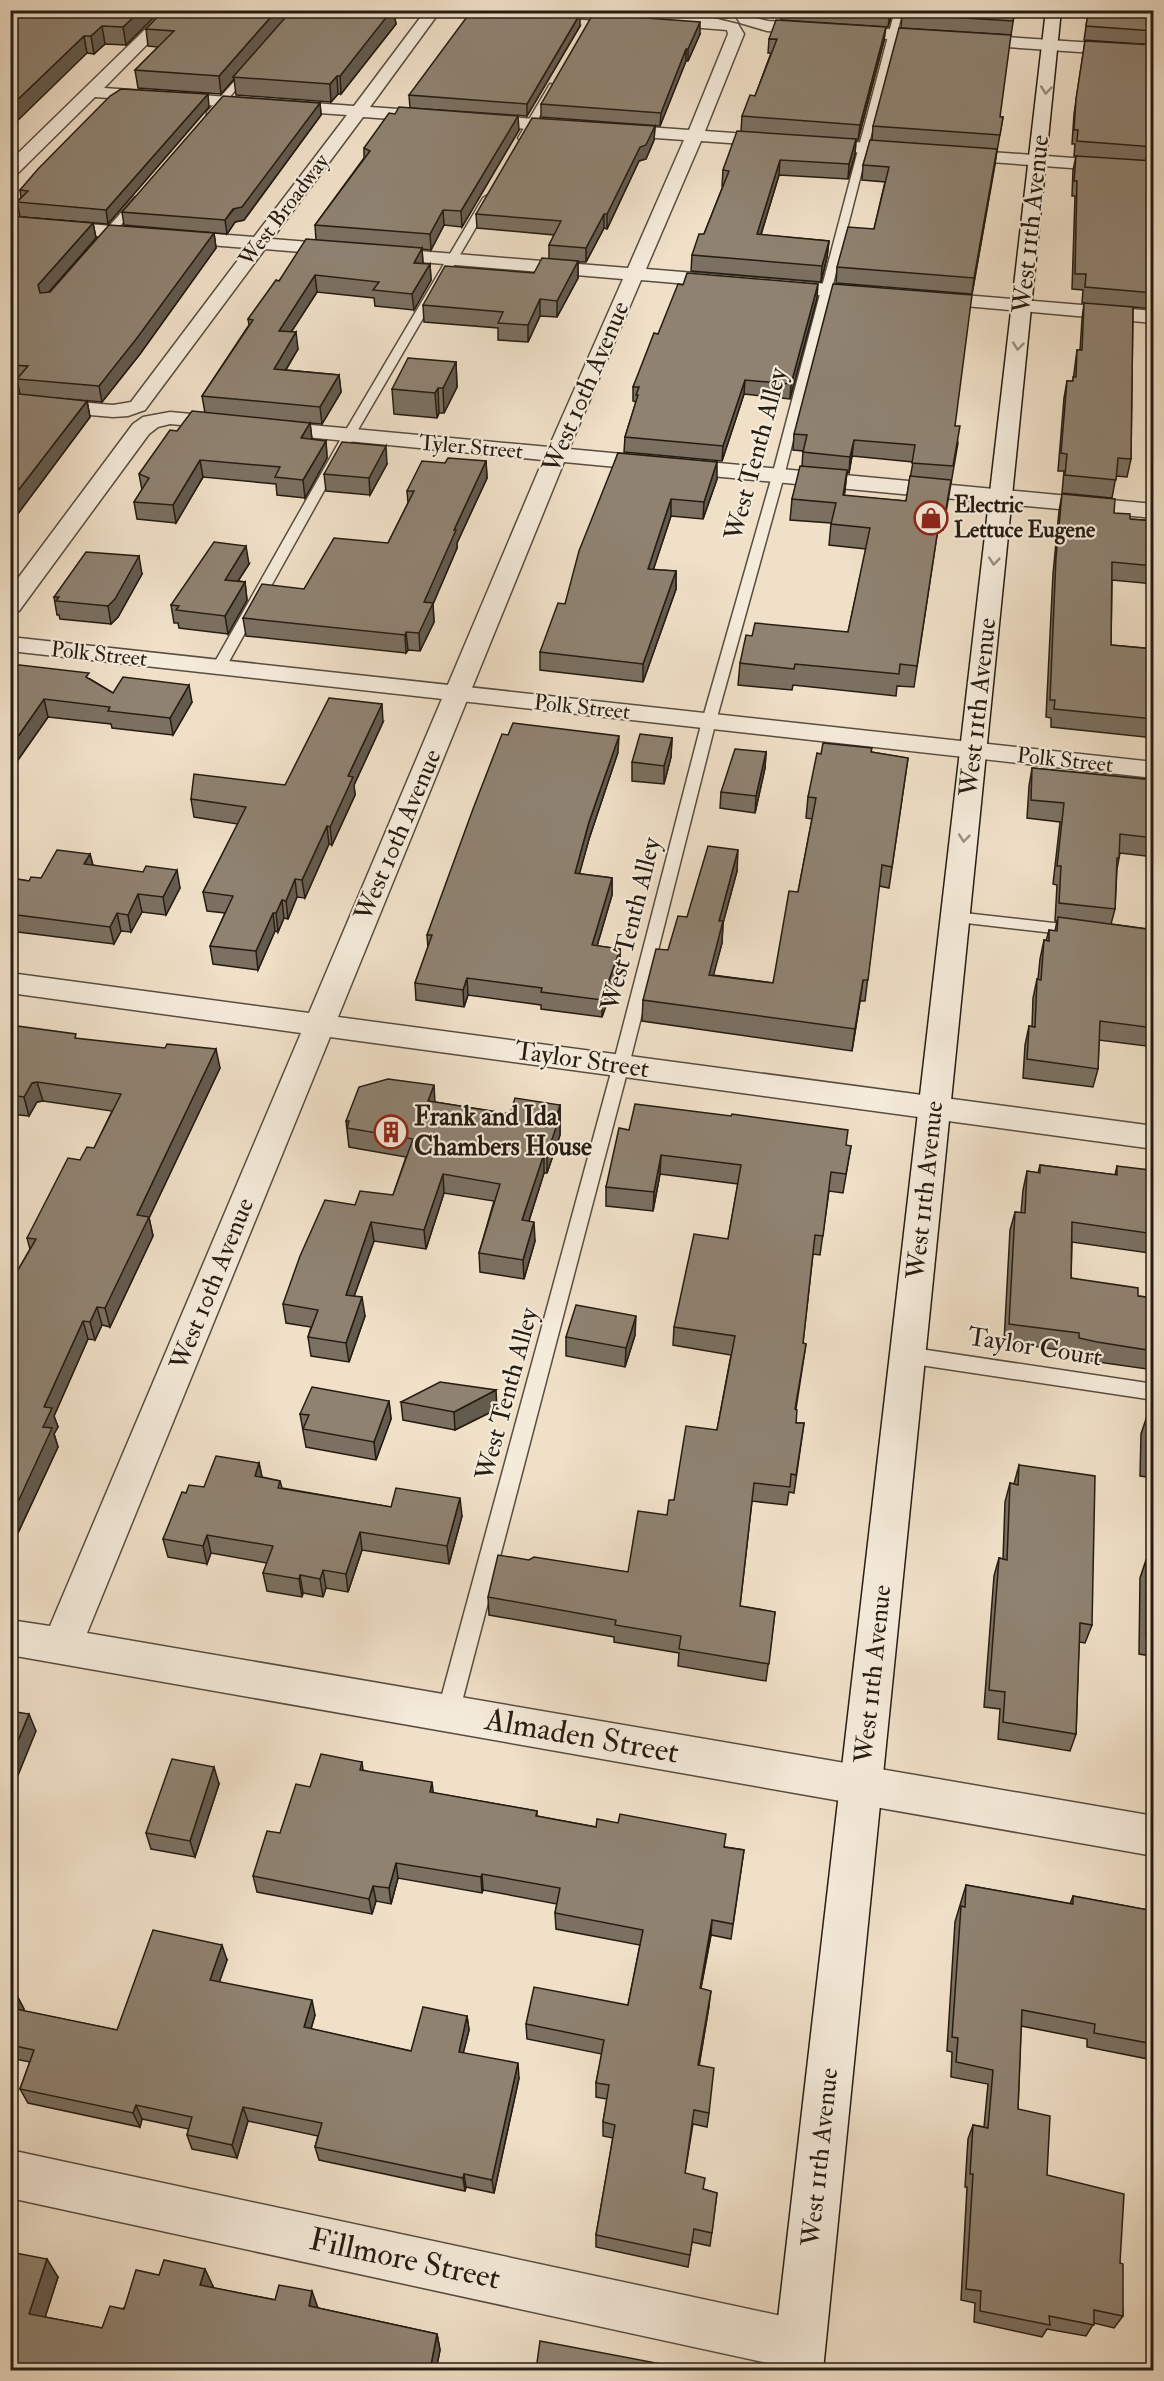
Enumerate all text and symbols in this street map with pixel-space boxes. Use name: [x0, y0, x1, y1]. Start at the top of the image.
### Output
one-way arrow: [1040, 85, 1053, 94]
street label: West 11th Avenue: [1006, 133, 1056, 316]
street label: West Broadway: [232, 148, 336, 273]
street label: West 10th Avenue: [535, 296, 637, 478]
one-way arrow: [1012, 341, 1025, 351]
street label: West Tenth Alley: [717, 364, 795, 545]
street label: Tyler Street: [418, 429, 524, 465]
place label: Electric Lettuce Eugene: [954, 491, 1096, 545]
shop icon: Electric Lettuce Eugene: [913, 500, 949, 536]
one-way arrow: [988, 556, 1001, 565]
street label: West 11th Avenue: [953, 616, 1003, 799]
street label: Polk Street: [50, 635, 148, 673]
street label: Polk Street: [533, 688, 631, 726]
street label: Polk Street: [1016, 741, 1114, 779]
street label: West 10th Avenue: [347, 744, 449, 926]
street label: West Tenth Alley: [594, 833, 668, 1015]
one-way arrow: [958, 834, 971, 843]
street label: Taylor Street: [513, 1035, 651, 1085]
street label: West 11th Avenue: [900, 1099, 950, 1282]
place label: Frank and Ida Chambers House: [414, 1101, 592, 1163]
building icon: Frank and Ida Chambers House: [373, 1114, 409, 1150]
street label: West 10th Avenue: [162, 1193, 261, 1376]
street label: West Tenth Alley: [468, 1304, 546, 1485]
street label: Taylor Court: [966, 1321, 1104, 1373]
street label: West 11th Avenue: [848, 1583, 898, 1766]
street label: Almaden Street: [481, 1699, 682, 1773]
street label: West 11th Avenue: [795, 2066, 845, 2249]
street label: Fillmore Street: [306, 2219, 504, 2299]

